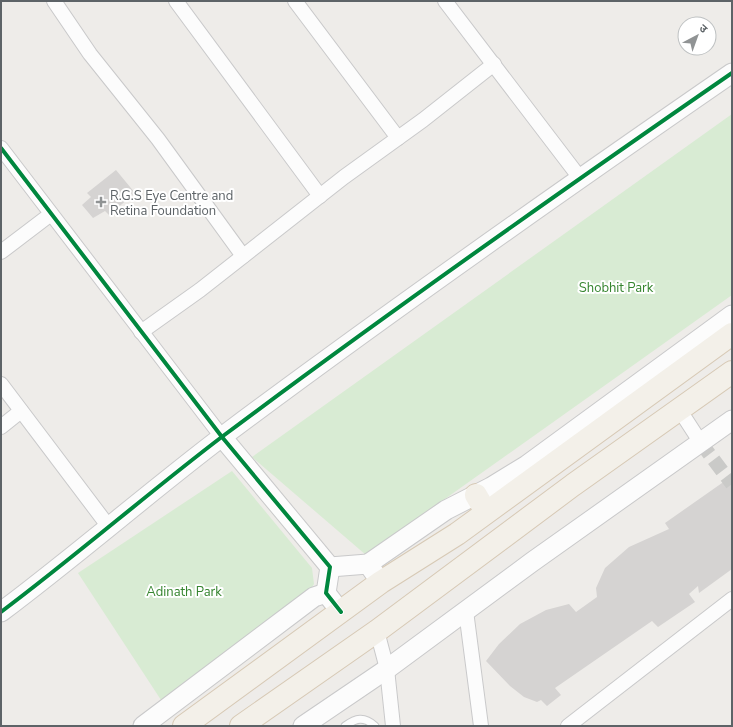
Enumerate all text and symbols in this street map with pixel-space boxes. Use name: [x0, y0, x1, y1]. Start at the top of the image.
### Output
north arrow: [677, 16, 717, 56]
text: उ: [696, 21, 711, 37]
place label: R.G.S Eye Centre and Retina Foundation: [110, 187, 233, 220]
marker: R.G.S Eye Centre and Retina Foundation: [95, 196, 107, 208]
park label: Shobhit Park: [579, 279, 654, 297]
park label: Adinath Park: [146, 583, 222, 601]

